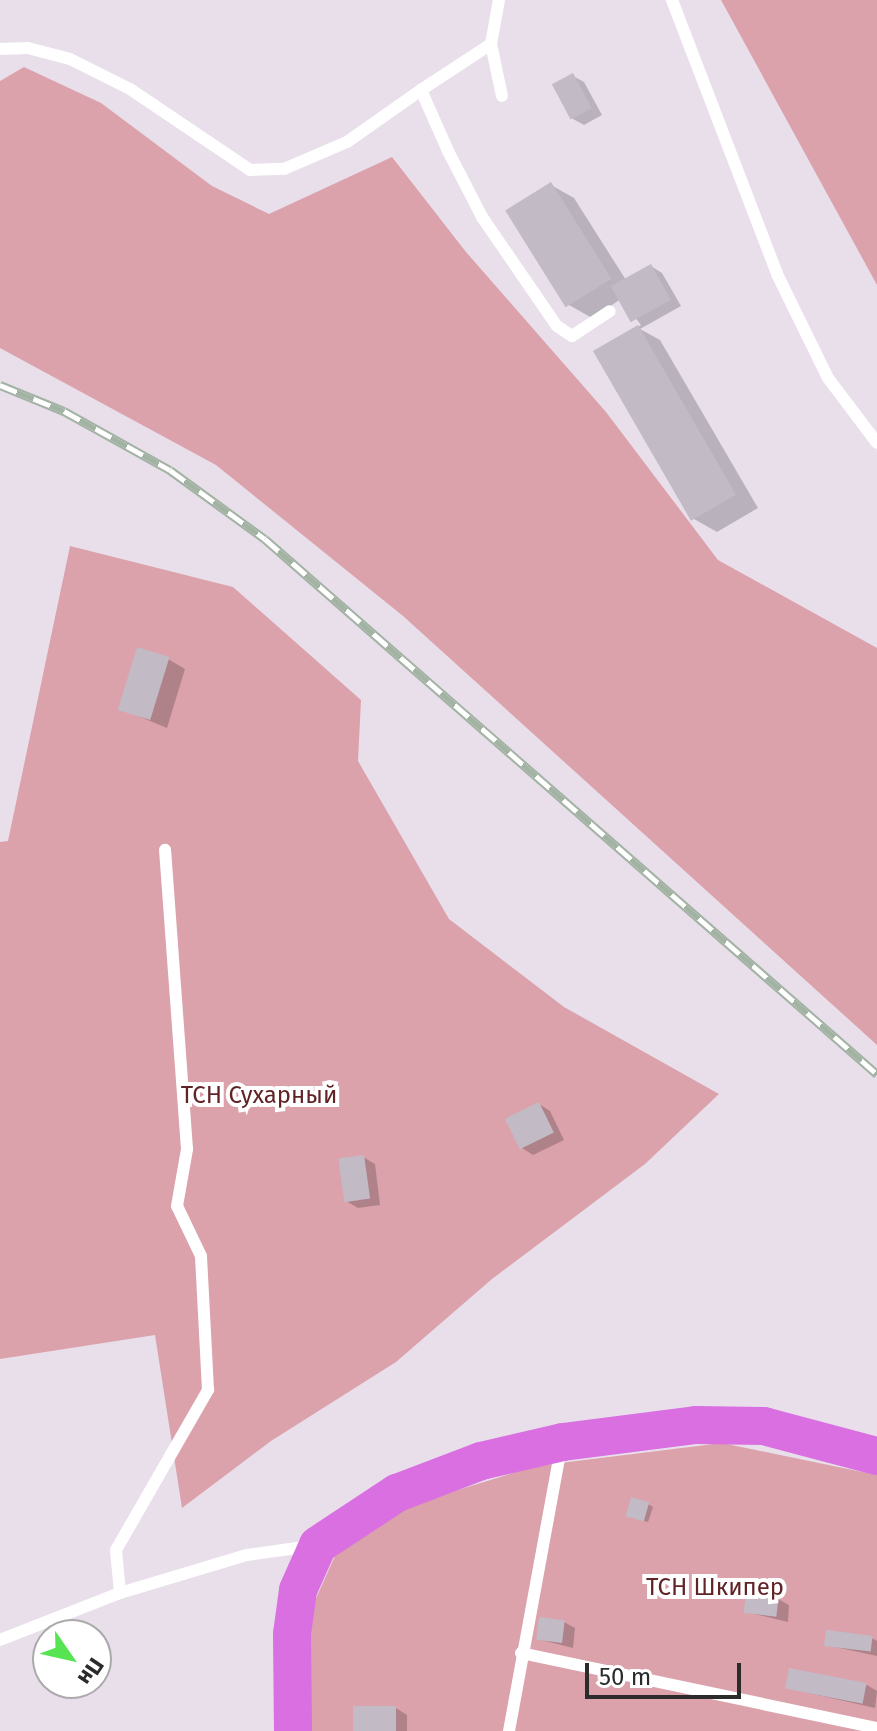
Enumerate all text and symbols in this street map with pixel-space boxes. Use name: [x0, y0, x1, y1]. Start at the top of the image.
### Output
park label: ТСН Сухарный: [181, 1082, 337, 1110]
park label: ТСН Шкипер: [646, 1574, 784, 1602]
north arrow: [32, 1619, 112, 1699]
scale bar: [589, 1647, 745, 1697]
text: Пн: [72, 1653, 110, 1691]
text: 50 m: [599, 1663, 651, 1691]

